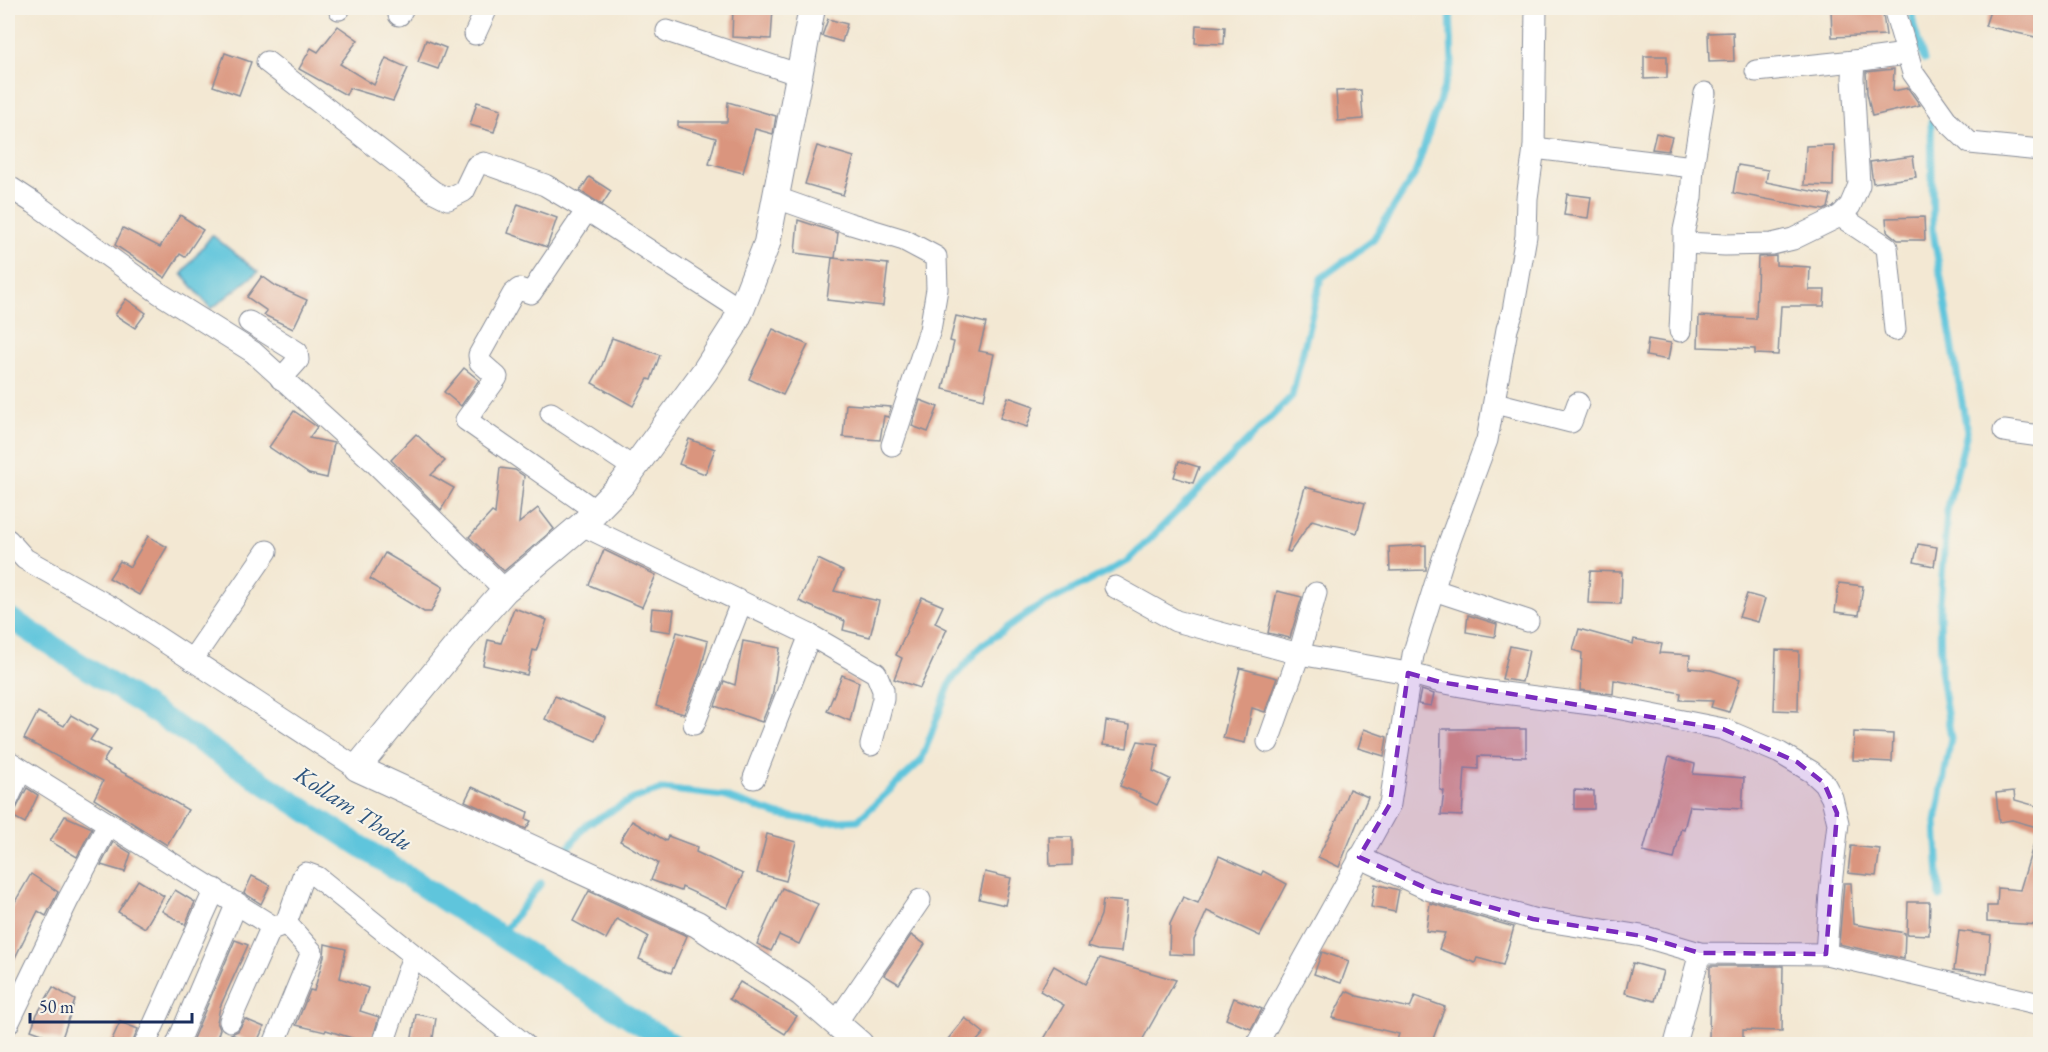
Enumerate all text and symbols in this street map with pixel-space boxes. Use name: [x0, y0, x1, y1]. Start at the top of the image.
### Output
water label: Kollam Thodu: [288, 758, 419, 858]
scale bar: [30, 986, 192, 1024]
text: 50 m: [39, 995, 74, 1018]

